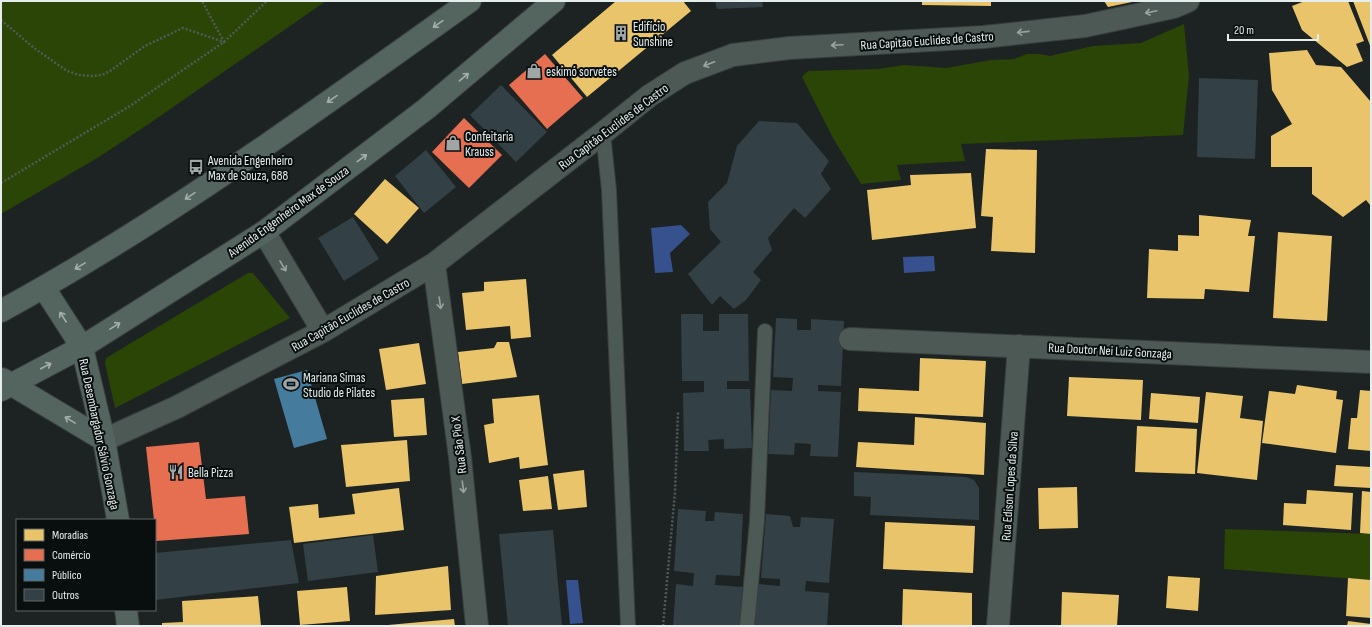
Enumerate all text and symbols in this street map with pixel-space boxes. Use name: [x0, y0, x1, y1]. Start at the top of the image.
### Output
one-way arrow: [1145, 8, 1158, 16]
scale bar: [1228, 16, 1318, 42]
place label: Edifício Sunshine: [633, 19, 673, 50]
one-way arrow: [433, 20, 444, 28]
text: 20 m: [1234, 23, 1254, 38]
building icon: Edifício Sunshine: [612, 24, 630, 42]
street label: Rua Capitão Euclides de Castro: [860, 28, 994, 54]
one-way arrow: [1017, 29, 1030, 36]
one-way arrow: [831, 42, 844, 49]
one-way arrow: [704, 60, 716, 68]
shop icon: eskimó sorvetes: [525, 62, 543, 80]
place label: eskimó sorvetes: [546, 64, 617, 80]
one-way arrow: [458, 73, 469, 82]
street label: Rua Capitão Euclides de Castro: [555, 80, 672, 173]
one-way arrow: [327, 95, 338, 103]
place label: Confeitaria Krauss: [465, 129, 513, 160]
shop icon: Confeitaria Krauss: [444, 134, 462, 152]
place label: Avenida Engenheiro Max de Souza, 688: [207, 153, 293, 184]
one-way arrow: [356, 154, 367, 162]
bus stop icon: Avenida Engenheiro Max de Souza, 688: [187, 158, 205, 176]
street label: Avenida Engenheiro Max de Souza: [224, 163, 352, 262]
one-way arrow: [185, 192, 196, 201]
one-way arrow: [280, 260, 288, 272]
one-way arrow: [74, 262, 86, 270]
street label: Rua Capitão Euclides de Castro: [289, 275, 412, 355]
one-way arrow: [436, 296, 444, 309]
one-way arrow: [59, 312, 67, 323]
one-way arrow: [109, 322, 121, 330]
street label: Rua Doutor Nei Luiz Gonzaga: [1048, 340, 1172, 362]
street label: Rua Desembargador Sálvio Gonzaga: [75, 357, 123, 511]
one-way arrow: [40, 362, 52, 370]
place label: Mariana Simas Studio de Pilates: [303, 370, 375, 401]
sports icon: Mariana Simas Studio de Pilates: [282, 375, 300, 393]
one-way arrow: [64, 415, 76, 423]
street label: Rua São Pio X: [447, 415, 470, 474]
street label: Rua Edison Lopes da Silva: [998, 431, 1022, 541]
restaurant icon: Bella Pizza: [167, 463, 185, 481]
place label: Bella Pizza: [188, 465, 233, 481]
one-way arrow: [460, 480, 467, 493]
legend: [16, 519, 156, 611]
text: Moradias: [52, 528, 88, 543]
text: Comércio: [52, 548, 91, 563]
text: Público: [52, 568, 82, 583]
text: Outros: [52, 588, 79, 603]

